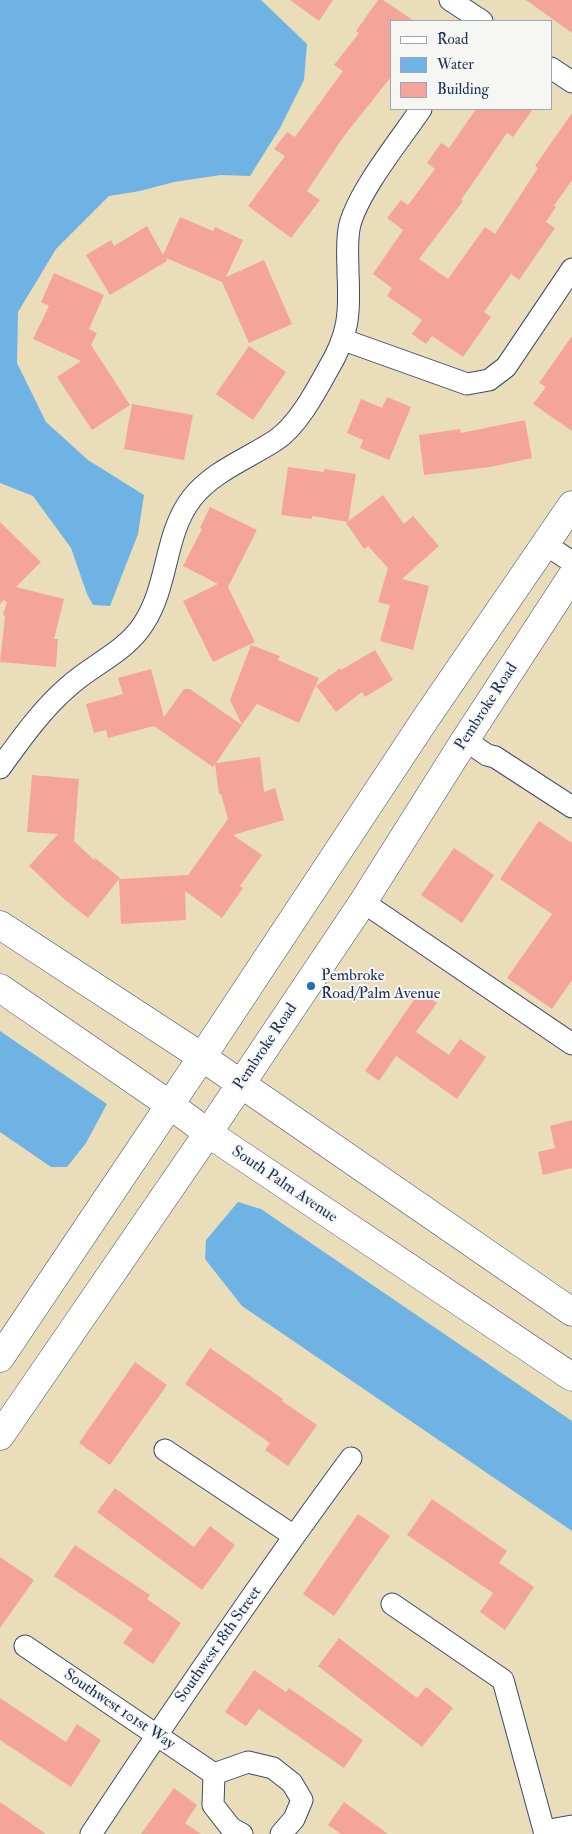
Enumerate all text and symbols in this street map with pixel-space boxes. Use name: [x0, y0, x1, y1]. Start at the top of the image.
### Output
legend: [390, 20, 552, 110]
text: Road: [437, 30, 468, 49]
text: Water: [437, 55, 474, 74]
text: Building: [437, 80, 489, 99]
street label: Pembroke Road: [452, 660, 522, 754]
place label: Pembroke Road/Palm Avenue: [321, 967, 440, 1005]
marker: Pembroke Road/Palm Avenue: [305, 980, 317, 992]
street label: Pembroke Road: [230, 1000, 302, 1094]
street label: South Palm Avenue: [227, 1143, 341, 1227]
street label: Southwest 18th Street: [172, 1583, 266, 1707]
street label: Southwest 101st Way: [60, 1666, 178, 1754]

